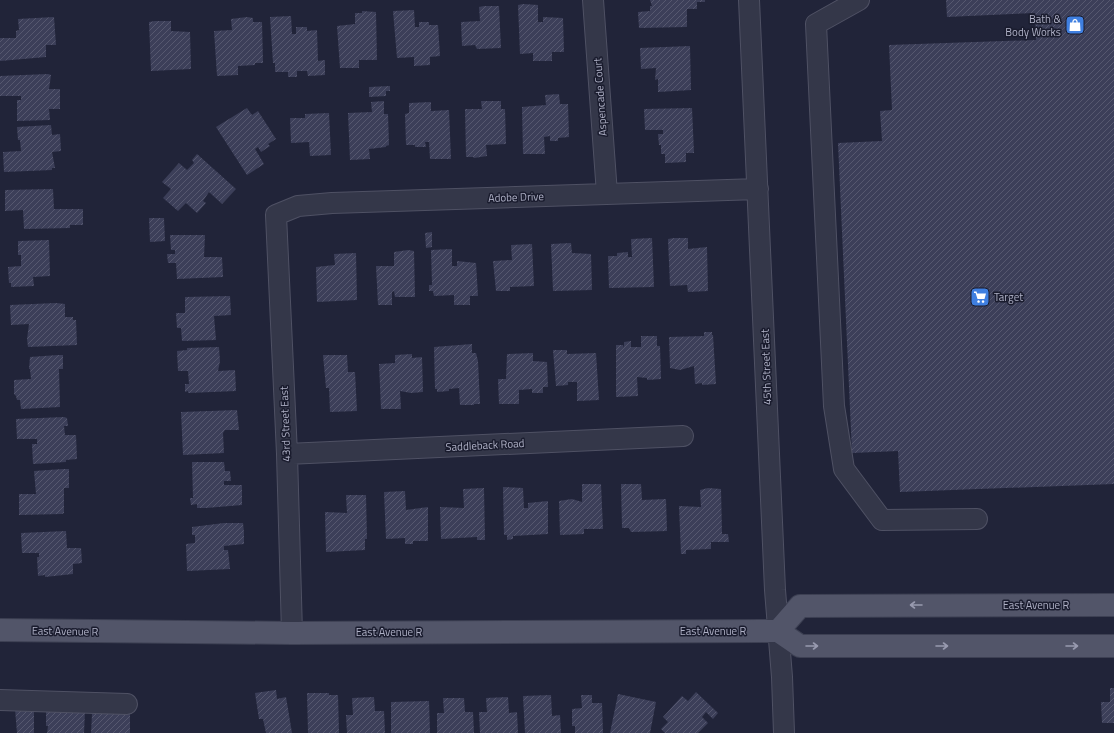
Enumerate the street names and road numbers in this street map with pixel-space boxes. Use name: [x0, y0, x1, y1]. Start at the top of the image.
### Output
street label: Aspencade Court: [589, 57, 611, 137]
street label: Adobe Drive: [488, 188, 545, 206]
street label: 45th Street East: [757, 329, 775, 405]
street label: 43rd Street East: [276, 386, 294, 462]
street label: Saddleback Road: [445, 435, 525, 455]
street label: East Avenue R: [1003, 597, 1070, 613]
street label: East Avenue R: [32, 622, 99, 640]
street label: East Avenue R: [680, 623, 747, 639]
street label: East Avenue R: [356, 624, 423, 640]

